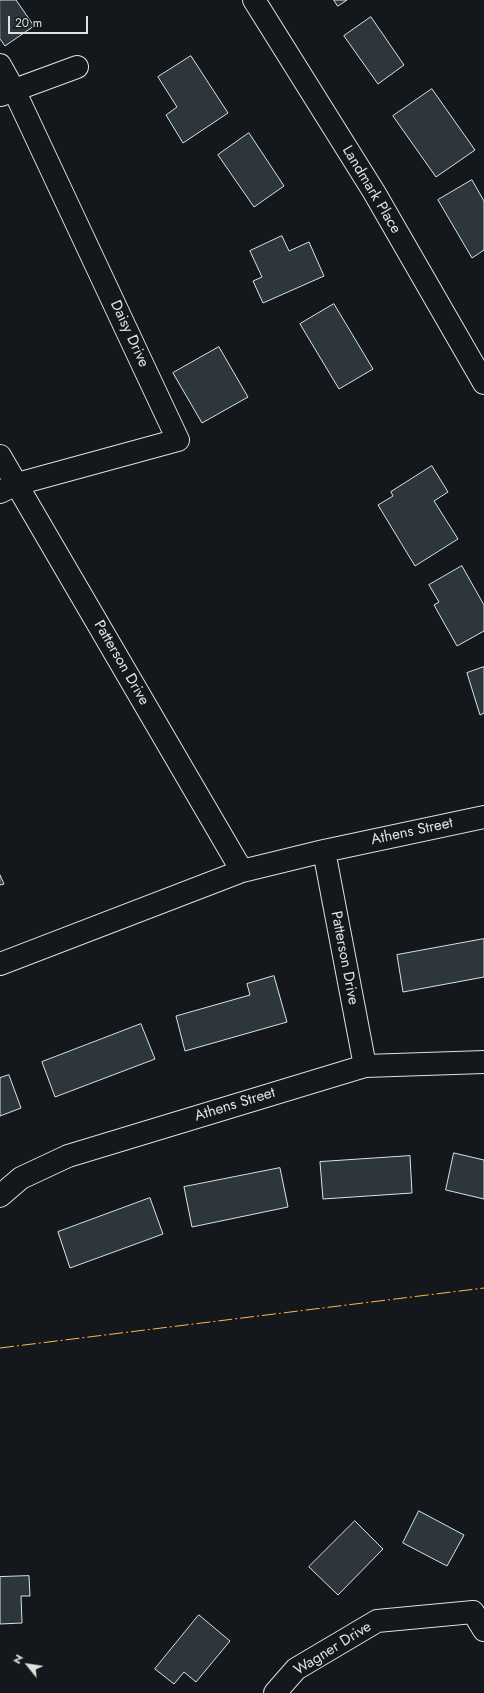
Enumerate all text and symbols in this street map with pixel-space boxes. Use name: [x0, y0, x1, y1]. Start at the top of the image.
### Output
scale bar: [10, 8, 90, 34]
text: 20 m: [15, 14, 42, 32]
street label: Landmark Place: [338, 143, 404, 237]
street label: Daisy Drive: [106, 298, 152, 370]
street label: Patterson Drive: [89, 617, 153, 709]
street label: Athens Street: [369, 815, 455, 849]
street label: Patterson Drive: [326, 910, 362, 1006]
street label: Athens Street: [193, 1084, 277, 1126]
street label: Wagner Drive: [291, 1618, 375, 1680]
north arrow: [8, 1645, 48, 1685]
text: N: [8, 1651, 27, 1667]

